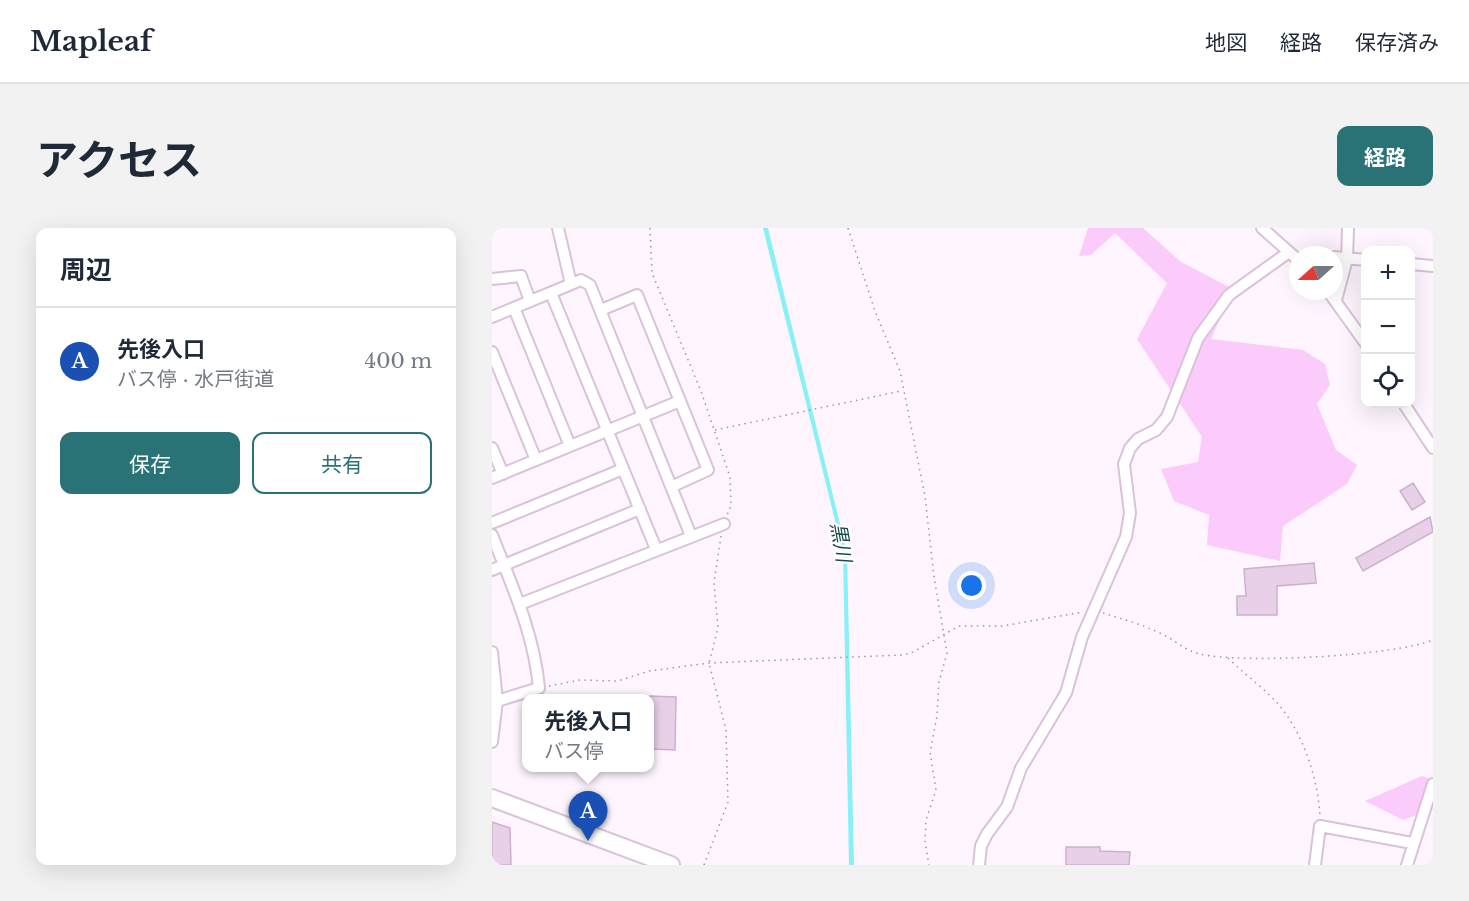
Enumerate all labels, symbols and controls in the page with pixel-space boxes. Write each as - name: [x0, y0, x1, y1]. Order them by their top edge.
- text: Mapleaf: [30, 24, 152, 59]
- text: 地図: [1205, 30, 1247, 56]
- text: 経路: [1280, 30, 1322, 56]
- text: 保存済み: [1355, 30, 1439, 56]
- button: 経路: [1337, 126, 1433, 186]
- text: アクセス: [36, 134, 202, 186]
- north arrow: [1289, 246, 1343, 300]
- map controls: [1361, 246, 1415, 408]
- button: +: [1361, 246, 1415, 300]
- text: 周辺: [60, 254, 112, 286]
- button: −: [1361, 300, 1415, 354]
- text: 先後入口: [117, 336, 205, 363]
- text: A: [71, 349, 88, 373]
- text: 400 m: [365, 349, 432, 373]
- button: locate: [1361, 354, 1415, 408]
- text: バス停 · 水戸街道: [117, 367, 274, 391]
- button: 保存: [60, 432, 240, 494]
- button: 共有: [252, 432, 432, 494]
- water label: 黒川: [826, 520, 857, 566]
- your location: [957, 571, 986, 600]
- popup: [522, 694, 654, 772]
- text: 先後入口: [544, 708, 632, 735]
- text: バス停: [544, 739, 604, 763]
- pin: A: [568, 792, 608, 841]

